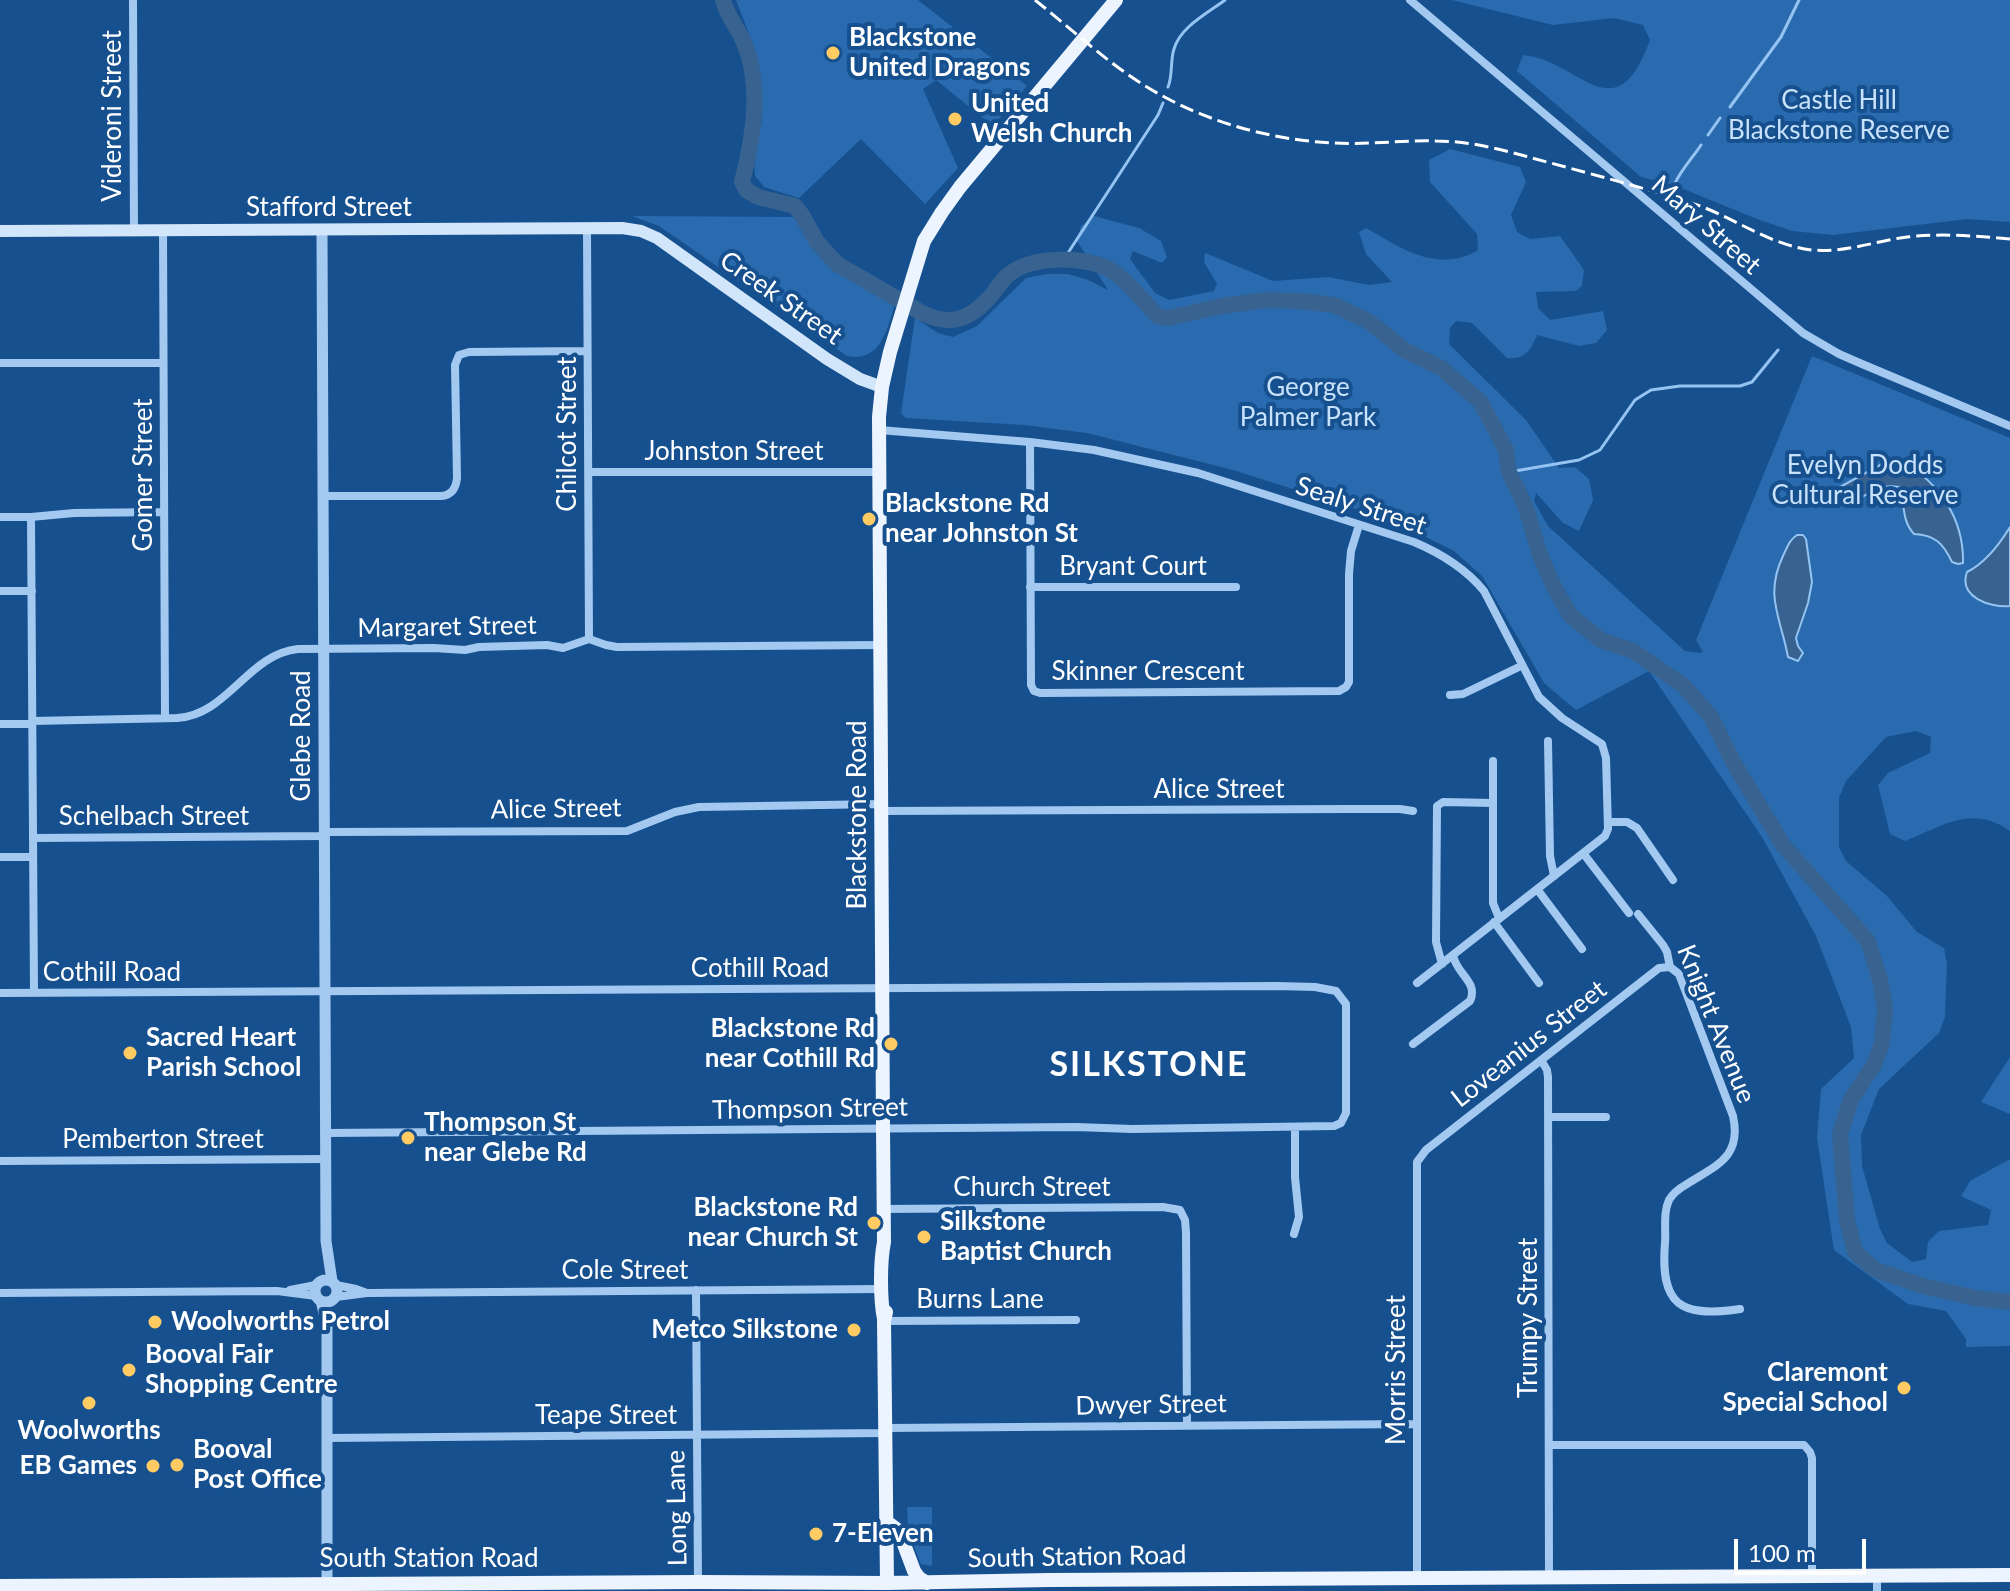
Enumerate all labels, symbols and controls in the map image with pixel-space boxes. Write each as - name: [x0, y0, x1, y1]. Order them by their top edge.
- place label: Blackstone United Dragons: [849, 22, 1030, 84]
- street label: Videroni Street: [97, 30, 129, 202]
- marker: Blackstone United Dragons: [824, 44, 842, 62]
- park label: Castle Hill Blackstone Reserve: [1728, 85, 1950, 146]
- place label: United Welsh Church: [971, 88, 1133, 150]
- marker: United Welsh Church: [946, 110, 964, 128]
- street label: Mary Street: [1645, 169, 1767, 281]
- street label: Stafford Street: [246, 192, 412, 224]
- street label: Creek Street: [714, 244, 848, 352]
- street label: Chilcot Street: [552, 356, 584, 512]
- park label: George Palmer Park: [1240, 372, 1376, 434]
- street label: Gomer Street: [128, 398, 160, 552]
- street label: Johnston Street: [644, 436, 824, 468]
- park label: Evelyn Dodds Cultural Reserve: [1772, 450, 1958, 512]
- street label: Sealy Street: [1292, 470, 1430, 542]
- place label: Blackstone Rd near Johnston St: [885, 488, 1078, 550]
- marker: Blackstone Rd near Johnston St: [860, 510, 878, 528]
- street label: Bryant Court: [1059, 551, 1207, 583]
- street label: Margaret Street: [357, 610, 537, 644]
- street label: Skinner Crescent: [1052, 656, 1244, 688]
- street label: Glebe Road: [286, 670, 318, 802]
- street label: Blackstone Road: [842, 720, 874, 910]
- street label: Alice Street: [1154, 774, 1284, 806]
- street label: Alice Street: [490, 792, 622, 826]
- street label: Schelbach Street: [59, 801, 249, 833]
- street label: Knight Avenue: [1670, 940, 1762, 1108]
- street label: Cothill Road: [691, 953, 829, 985]
- street label: Cothill Road: [43, 957, 181, 989]
- street label: Loveanius Street: [1445, 974, 1613, 1114]
- place label: Blackstone Rd near Cothill Rd: [705, 1013, 875, 1074]
- place label: Sacred Heart Parish School: [146, 1022, 301, 1084]
- marker: Blackstone Rd near Cothill Rd: [882, 1035, 900, 1053]
- marker: Sacred Heart Parish School: [121, 1044, 139, 1062]
- district label: SILKSTONE: [1049, 1045, 1249, 1085]
- street label: Thompson Street: [712, 1092, 908, 1126]
- place label: Thompson St near Glebe Rd: [424, 1107, 587, 1168]
- street label: Pemberton Street: [62, 1124, 264, 1156]
- marker: Thompson St near Glebe Rd: [399, 1129, 417, 1147]
- street label: Church Street: [953, 1172, 1111, 1204]
- place label: Blackstone Rd near Church St: [688, 1192, 858, 1254]
- place label: Silkstone Baptist Church: [940, 1206, 1112, 1268]
- marker: Blackstone Rd near Church St: [865, 1214, 883, 1232]
- marker: Silkstone Baptist Church: [915, 1228, 933, 1246]
- street label: Trumpy Street: [1513, 1238, 1545, 1398]
- street label: Cole Street: [562, 1255, 688, 1287]
- street label: Burns Lane: [916, 1284, 1044, 1316]
- street label: Morris Street: [1381, 1295, 1413, 1445]
- place label: Woolworths Petrol: [171, 1306, 390, 1338]
- marker: Woolworths Petrol: [146, 1313, 164, 1331]
- place label: Metco Silkstone: [651, 1314, 838, 1346]
- marker: Metco Silkstone: [845, 1321, 863, 1339]
- place label: Booval Fair Shopping Centre: [145, 1339, 338, 1400]
- place label: Claremont Special School: [1722, 1357, 1888, 1418]
- marker: Booval Fair Shopping Centre: [120, 1361, 138, 1379]
- marker: Claremont Special School: [1895, 1379, 1913, 1397]
- street label: Dwyer Street: [1075, 1388, 1227, 1422]
- marker: Woolworths: [80, 1394, 98, 1412]
- street label: Teape Street: [535, 1400, 677, 1432]
- place label: Woolworths: [17, 1415, 161, 1447]
- place label: Booval Post Office: [193, 1434, 322, 1496]
- place label: EB Games: [19, 1450, 137, 1482]
- street label: Long Lane: [660, 1450, 694, 1566]
- marker: Booval Post Office: [168, 1456, 186, 1474]
- marker: EB Games: [144, 1457, 162, 1475]
- place label: 7-Eleven: [832, 1518, 934, 1550]
- scale bar: [1738, 1523, 1870, 1573]
- marker: 7-Eleven: [807, 1525, 825, 1543]
- text: 100 m: [1748, 1538, 1816, 1567]
- street label: South Station Road: [967, 1539, 1187, 1575]
- street label: South Station Road: [320, 1543, 538, 1575]

